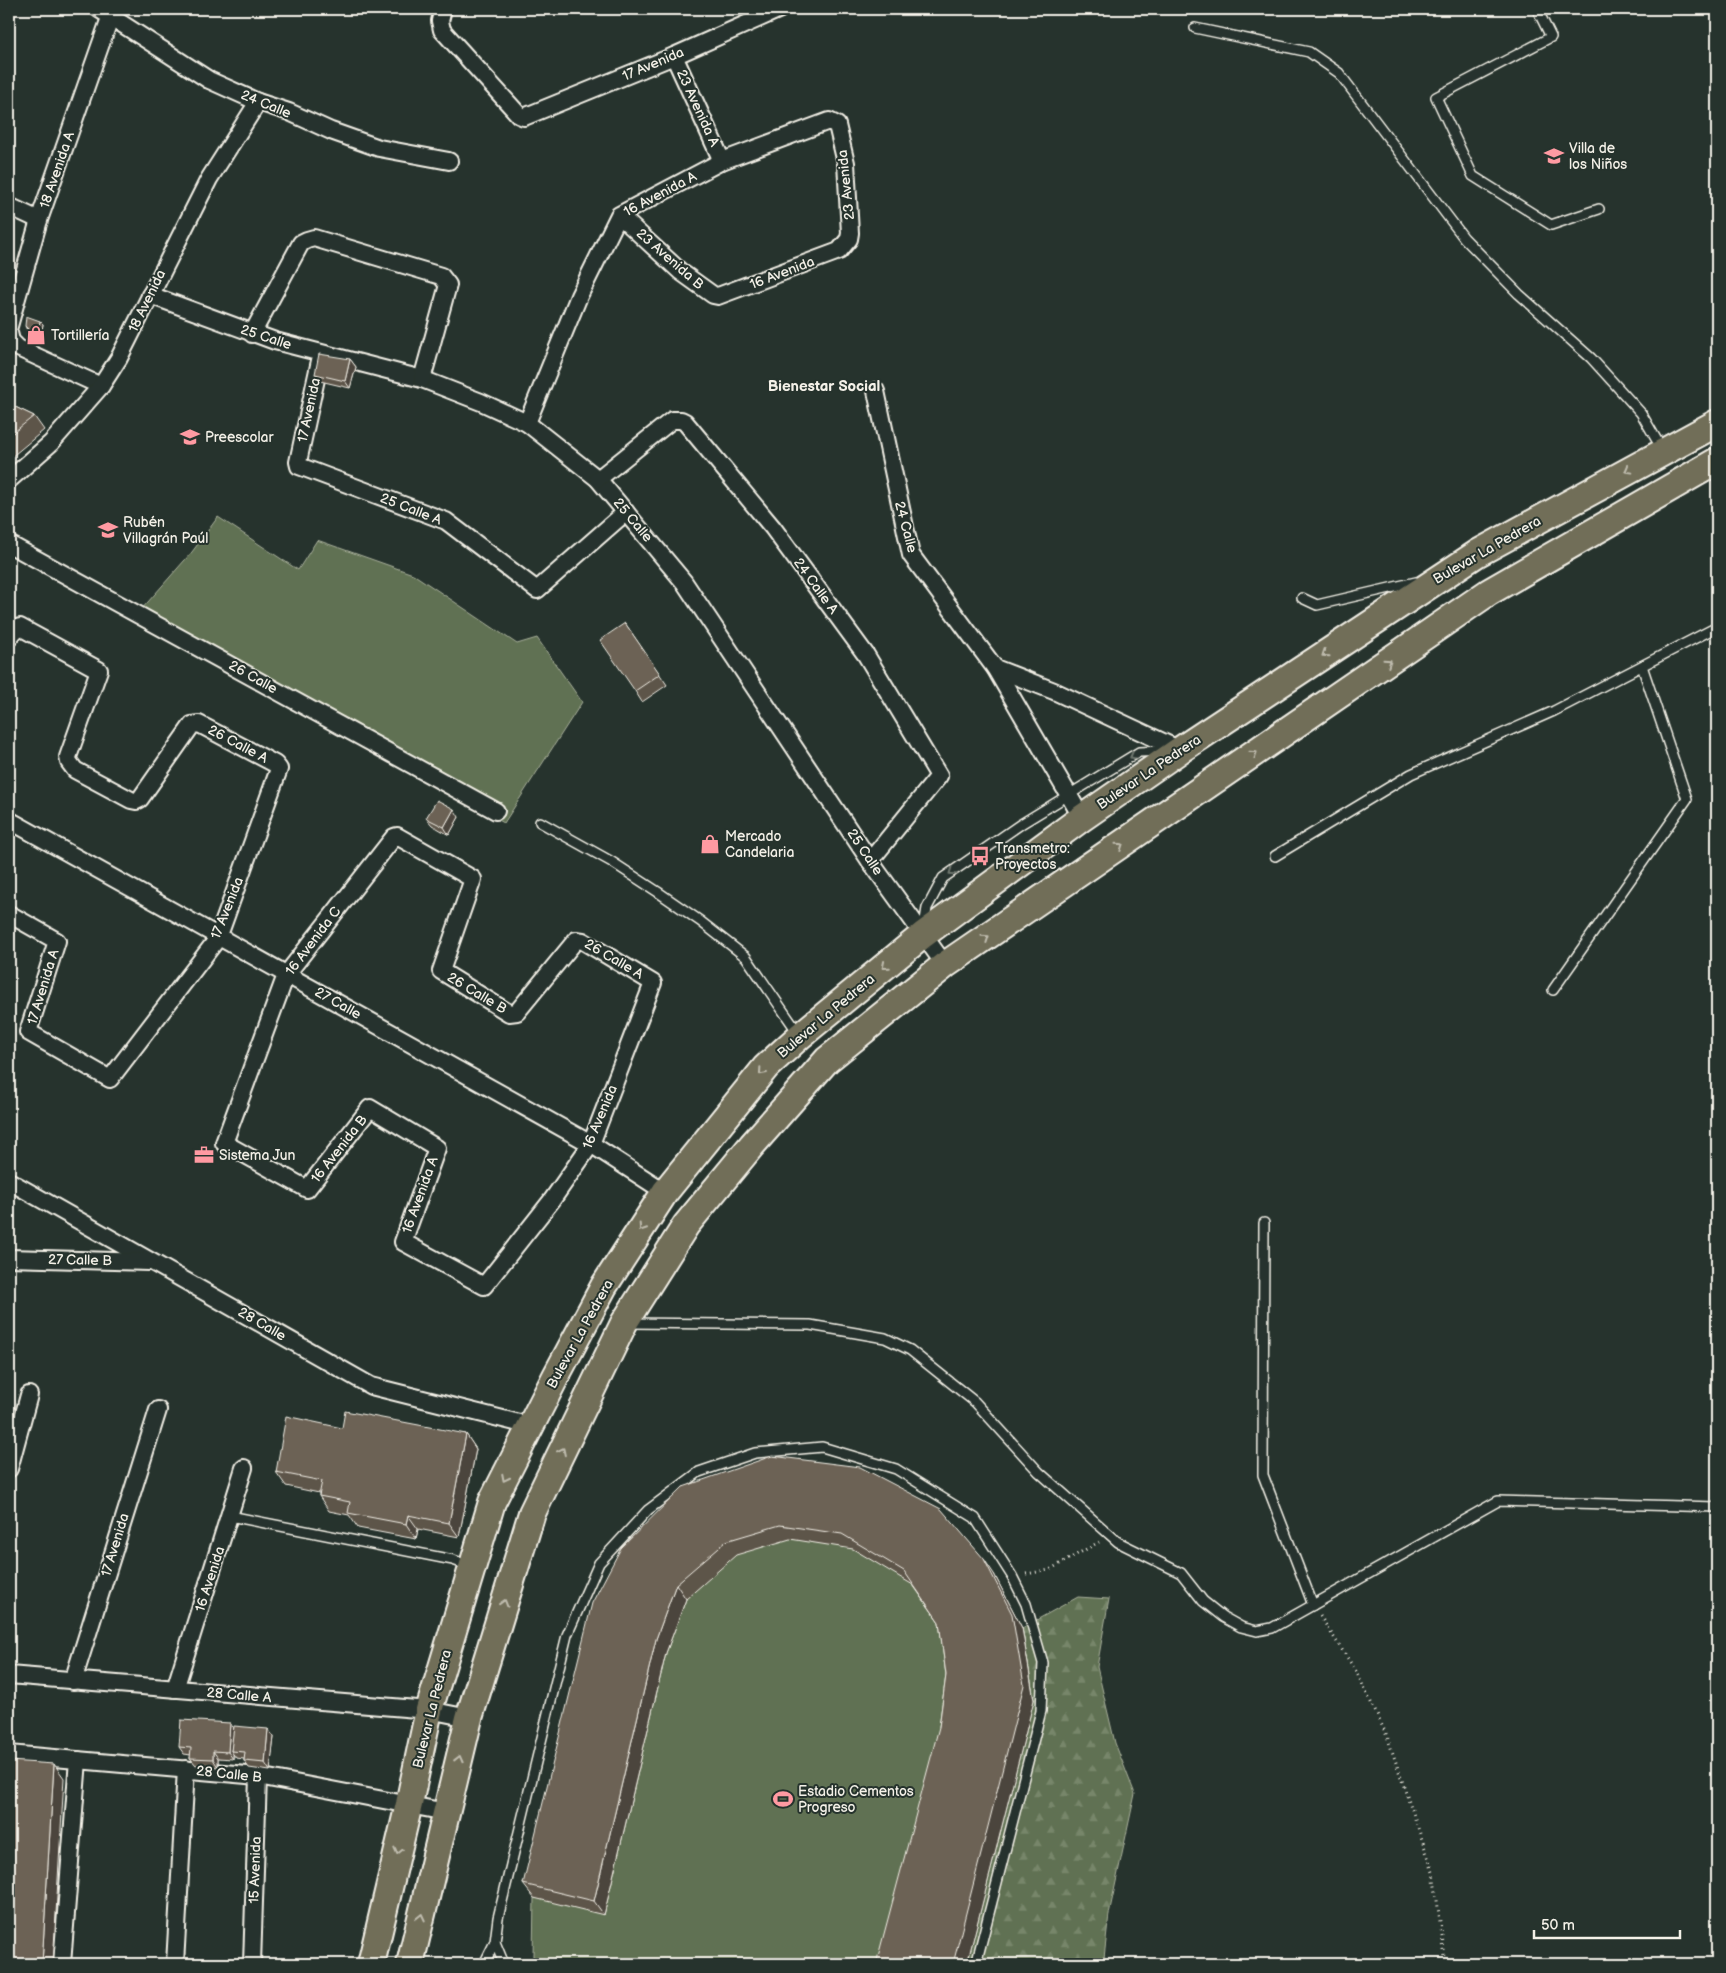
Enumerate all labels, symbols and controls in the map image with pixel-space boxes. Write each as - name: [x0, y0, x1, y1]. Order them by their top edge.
- street label: 17 Avenida: [620, 43, 686, 85]
- street label: 23 Avenida A: [673, 67, 723, 150]
- street label: 24 Calle: [238, 86, 294, 122]
- street label: 18 Avenida A: [36, 129, 78, 211]
- place label: Villa de los Niños: [1569, 140, 1627, 173]
- school or university icon: Villa de los Niños: [1543, 145, 1565, 167]
- street label: 23 Avenida: [834, 149, 858, 221]
- street label: 16 Avenida A: [621, 167, 700, 220]
- street label: 23 Avenida B: [633, 225, 708, 293]
- street label: 16 Avenida: [747, 253, 817, 293]
- street label: 18 Avenida: [125, 267, 169, 335]
- street label: 25 Calle: [238, 321, 294, 353]
- shop icon: Tortillería: [25, 324, 47, 346]
- place label: Tortillería: [51, 327, 109, 344]
- street label: 17 Avenida: [294, 376, 324, 444]
- district label: Bienestar Social: [768, 377, 880, 396]
- school or university icon: Preescolar: [179, 426, 201, 448]
- place label: Preescolar: [205, 429, 274, 446]
- one-way arrow: [1624, 464, 1633, 474]
- street label: 25 Calle A: [378, 489, 445, 529]
- street label: 25 Calle: [610, 494, 656, 546]
- street label: 24 Calle: [891, 499, 921, 555]
- street label: Bulevar La Pedrera: [1430, 512, 1544, 588]
- place label: Rubén Villagrán Paúl: [123, 514, 208, 547]
- school or university icon: Rubén Villagrán Paúl: [97, 519, 119, 541]
- street label: 24 Calle A: [790, 555, 842, 618]
- one-way arrow: [1321, 648, 1330, 657]
- street label: 26 Calle: [226, 657, 280, 697]
- one-way arrow: [1382, 659, 1391, 668]
- street label: 26 Calle A: [205, 721, 271, 767]
- street label: Bulevar La Pedrera: [1094, 731, 1204, 813]
- one-way arrow: [1129, 750, 1138, 760]
- one-way arrow: [1248, 751, 1257, 760]
- street label: 25 Calle: [843, 826, 887, 878]
- place label: Mercado Candelaria: [725, 828, 794, 861]
- shop icon: Mercado Candelaria: [699, 833, 721, 855]
- place label: Transmetro: Proyectos: [995, 840, 1070, 873]
- one-way arrow: [1114, 842, 1123, 852]
- bus stop icon: Transmetro: Proyectos: [969, 845, 991, 867]
- one-way arrow: [948, 866, 958, 875]
- street label: 17 Avenida: [207, 874, 247, 942]
- street label: 16 Avenida C: [282, 903, 344, 979]
- one-way arrow: [980, 934, 989, 944]
- street label: 26 Calle A: [581, 935, 647, 983]
- street label: 17 Avenida A: [24, 947, 63, 1027]
- one-way arrow: [882, 960, 891, 969]
- street label: 26 Calle B: [444, 969, 510, 1018]
- street label: Bulevar La Pedrera: [774, 970, 878, 1062]
- street label: 27 Calle: [312, 983, 364, 1023]
- one-way arrow: [760, 1066, 768, 1075]
- street label: 16 Avenida: [579, 1082, 621, 1152]
- street label: 16 Avenida B: [307, 1111, 371, 1186]
- office icon: Sistema Jun: [193, 1144, 215, 1166]
- place label: Sistema Jun: [219, 1147, 295, 1164]
- street label: 16 Avenida A: [398, 1154, 442, 1236]
- one-way arrow: [638, 1223, 648, 1232]
- street label: 27 Calle B: [48, 1251, 112, 1269]
- street label: Bulevar La Pedrera: [543, 1277, 617, 1391]
- street label: 28 Calle: [235, 1304, 289, 1344]
- one-way arrow: [556, 1447, 566, 1456]
- one-way arrow: [501, 1472, 511, 1481]
- street label: 17 Avenida: [97, 1511, 133, 1579]
- street label: 16 Avenida: [191, 1544, 229, 1614]
- one-way arrow: [499, 1599, 509, 1607]
- street label: Bulevar La Pedrera: [409, 1648, 455, 1770]
- street label: 28 Calle A: [206, 1684, 272, 1706]
- one-way arrow: [453, 1754, 464, 1763]
- street label: 28 Calle B: [195, 1762, 263, 1786]
- place label: Estadio Cementos Progreso: [798, 1783, 914, 1816]
- sports icon: Estadio Cementos Progreso: [772, 1788, 794, 1810]
- street label: 15 Avenida: [245, 1836, 265, 1904]
- one-way arrow: [393, 1847, 404, 1856]
- scale bar: [1534, 1908, 1680, 1940]
- one-way arrow: [415, 1912, 426, 1921]
- text: 50 m: [1541, 1916, 1575, 1935]

